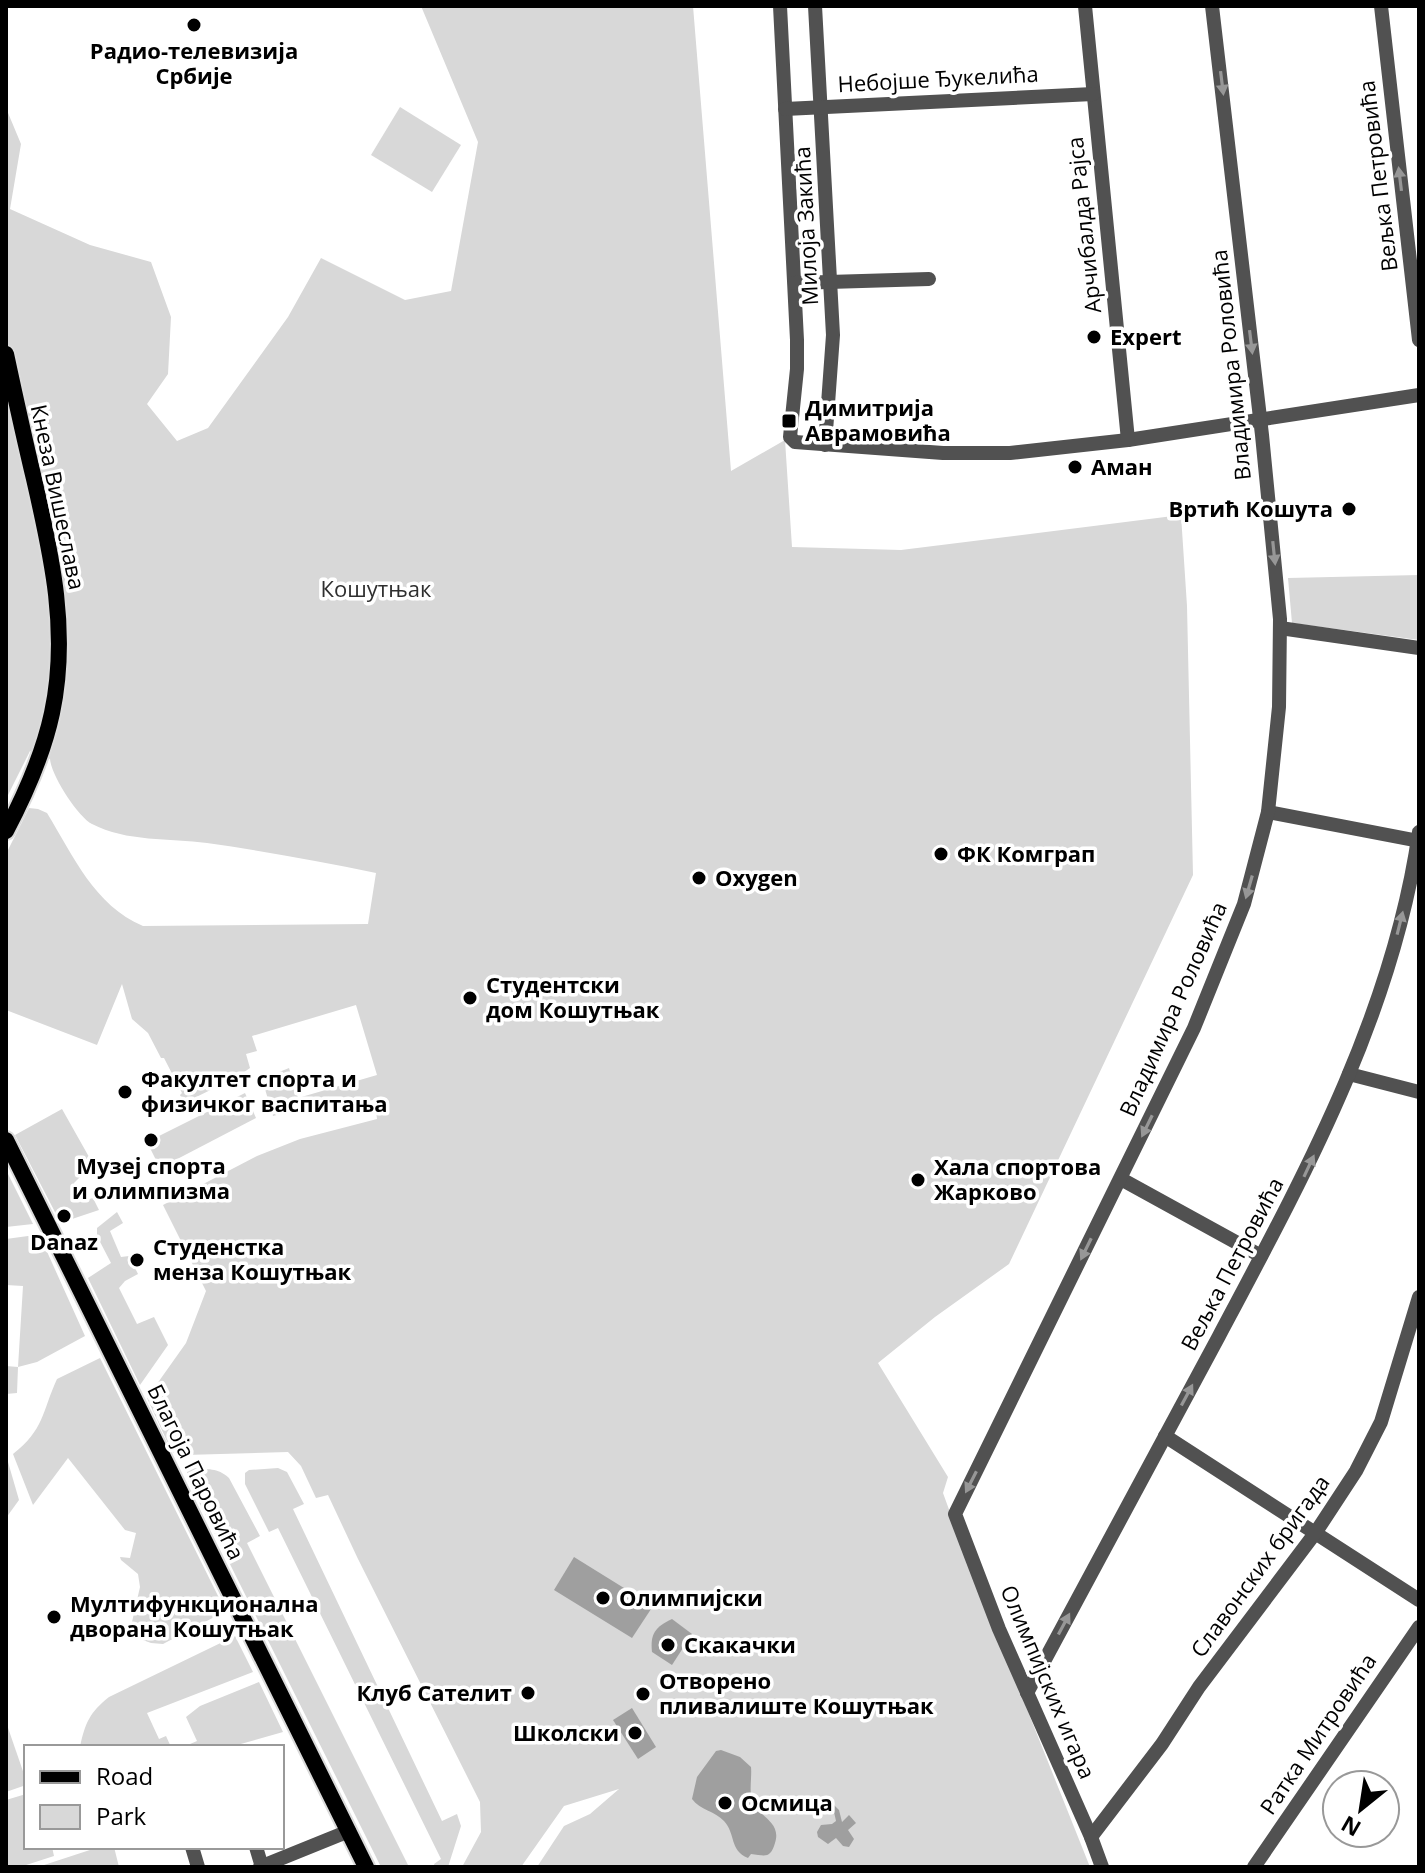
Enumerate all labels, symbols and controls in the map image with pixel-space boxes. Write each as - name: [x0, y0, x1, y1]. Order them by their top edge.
- marker: Радио-телевизија Србије: [185, 16, 203, 34]
- place label: Радио-телевизија Србије: [90, 35, 298, 90]
- street label: Небојше Ђукелића: [837, 58, 1039, 98]
- one-way arrow: [1216, 71, 1229, 96]
- street label: Вељка Петровића: [1350, 79, 1404, 273]
- street label: Арчибалда Рајса: [1059, 136, 1107, 315]
- street label: Милоја Закића: [786, 146, 824, 306]
- one-way arrow: [1394, 166, 1407, 191]
- street label: Владимира Роловића: [1203, 248, 1257, 482]
- place label: Expert: [1110, 321, 1182, 351]
- marker: Expert: [1085, 328, 1103, 346]
- one-way arrow: [1244, 330, 1257, 355]
- place label: Димитрија Аврамовића: [805, 392, 951, 447]
- street label: Кнеза Вишеслава: [25, 401, 93, 592]
- marker: Димитрија Аврамовића: [780, 412, 798, 430]
- place label: Аман: [1091, 451, 1153, 481]
- marker: Аман: [1066, 458, 1084, 476]
- place label: Вртић Кошута: [1168, 493, 1333, 523]
- marker: Вртић Кошута: [1340, 500, 1358, 518]
- one-way arrow: [1267, 541, 1280, 566]
- park label: Кошутњак: [321, 573, 432, 603]
- place label: ФК Комграп: [957, 838, 1095, 868]
- marker: ФК Комграп: [932, 845, 950, 863]
- place label: Oxygen: [715, 862, 798, 892]
- marker: Oxygen: [690, 869, 708, 887]
- one-way arrow: [1242, 876, 1255, 900]
- street label: Владимира Роловића: [1111, 897, 1233, 1121]
- one-way arrow: [1395, 910, 1407, 935]
- place label: Студентски дом Кошутњак: [486, 969, 660, 1024]
- marker: Студентски дом Кошутњак: [461, 989, 479, 1007]
- place label: Факултет спорта и физичког васпитања: [141, 1063, 388, 1118]
- marker: Факултет спорта и физичког васпитања: [116, 1083, 134, 1101]
- one-way arrow: [1140, 1114, 1153, 1137]
- marker: Музеј спорта и олимпизма: [142, 1131, 160, 1149]
- place label: Музеј спорта и олимпизма: [72, 1150, 230, 1205]
- place label: Хала спортова Жарково: [934, 1151, 1101, 1206]
- one-way arrow: [1302, 1154, 1316, 1177]
- marker: Хала спортова Жарково: [909, 1171, 927, 1189]
- street label: Вељка Петровића: [1173, 1172, 1289, 1355]
- marker: Danaz: [55, 1207, 73, 1225]
- place label: Danaz: [30, 1226, 98, 1256]
- place label: Студенстка менза Кошутњак: [153, 1231, 352, 1286]
- one-way arrow: [1079, 1237, 1093, 1261]
- marker: Студенстка менза Кошутњак: [128, 1251, 146, 1269]
- street label: Благоја Паровића: [141, 1379, 252, 1564]
- one-way arrow: [1180, 1384, 1193, 1407]
- street label: Славонских бригада: [1183, 1468, 1336, 1663]
- one-way arrow: [965, 1471, 978, 1494]
- street label: Олимпијских игара: [995, 1580, 1103, 1783]
- place label: Олимпијски: [619, 1582, 763, 1612]
- place label: Мултифункционална дворана Кошутњак: [70, 1588, 319, 1643]
- marker: Олимпијски: [594, 1589, 612, 1607]
- marker: Мултифункционална дворана Кошутњак: [45, 1608, 63, 1626]
- one-way arrow: [1057, 1613, 1070, 1636]
- place label: Скакачки: [684, 1629, 796, 1659]
- marker: Скакачки: [659, 1636, 677, 1654]
- street label: Ратка Митровића: [1252, 1647, 1382, 1820]
- place label: Отворено пливалиште Кошутњак: [659, 1665, 934, 1720]
- place label: Клуб Сателит: [356, 1677, 512, 1707]
- marker: Клуб Сателит: [519, 1684, 537, 1702]
- marker: Отворено пливалиште Кошутњак: [634, 1685, 652, 1703]
- place label: Школски: [513, 1717, 619, 1747]
- marker: Школски: [626, 1724, 644, 1742]
- legend: [24, 1745, 284, 1849]
- text: Road: [96, 1759, 153, 1792]
- north arrow: [1321, 1769, 1401, 1849]
- place label: Осмица: [741, 1787, 833, 1817]
- marker: Осмица: [716, 1794, 734, 1812]
- text: Park: [96, 1799, 147, 1832]
- text: N: [1335, 1810, 1366, 1845]

